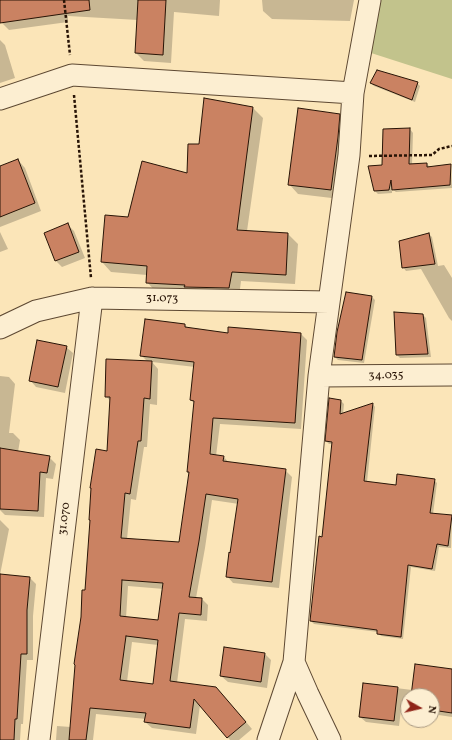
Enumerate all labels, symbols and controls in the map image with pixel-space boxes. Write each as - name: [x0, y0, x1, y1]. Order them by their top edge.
- street label: 31.073: [146, 292, 178, 306]
- street label: 34.035: [368, 368, 404, 384]
- street label: 31.070: [56, 502, 74, 536]
- north arrow: [400, 688, 440, 728]
- text: N: [423, 705, 439, 715]

